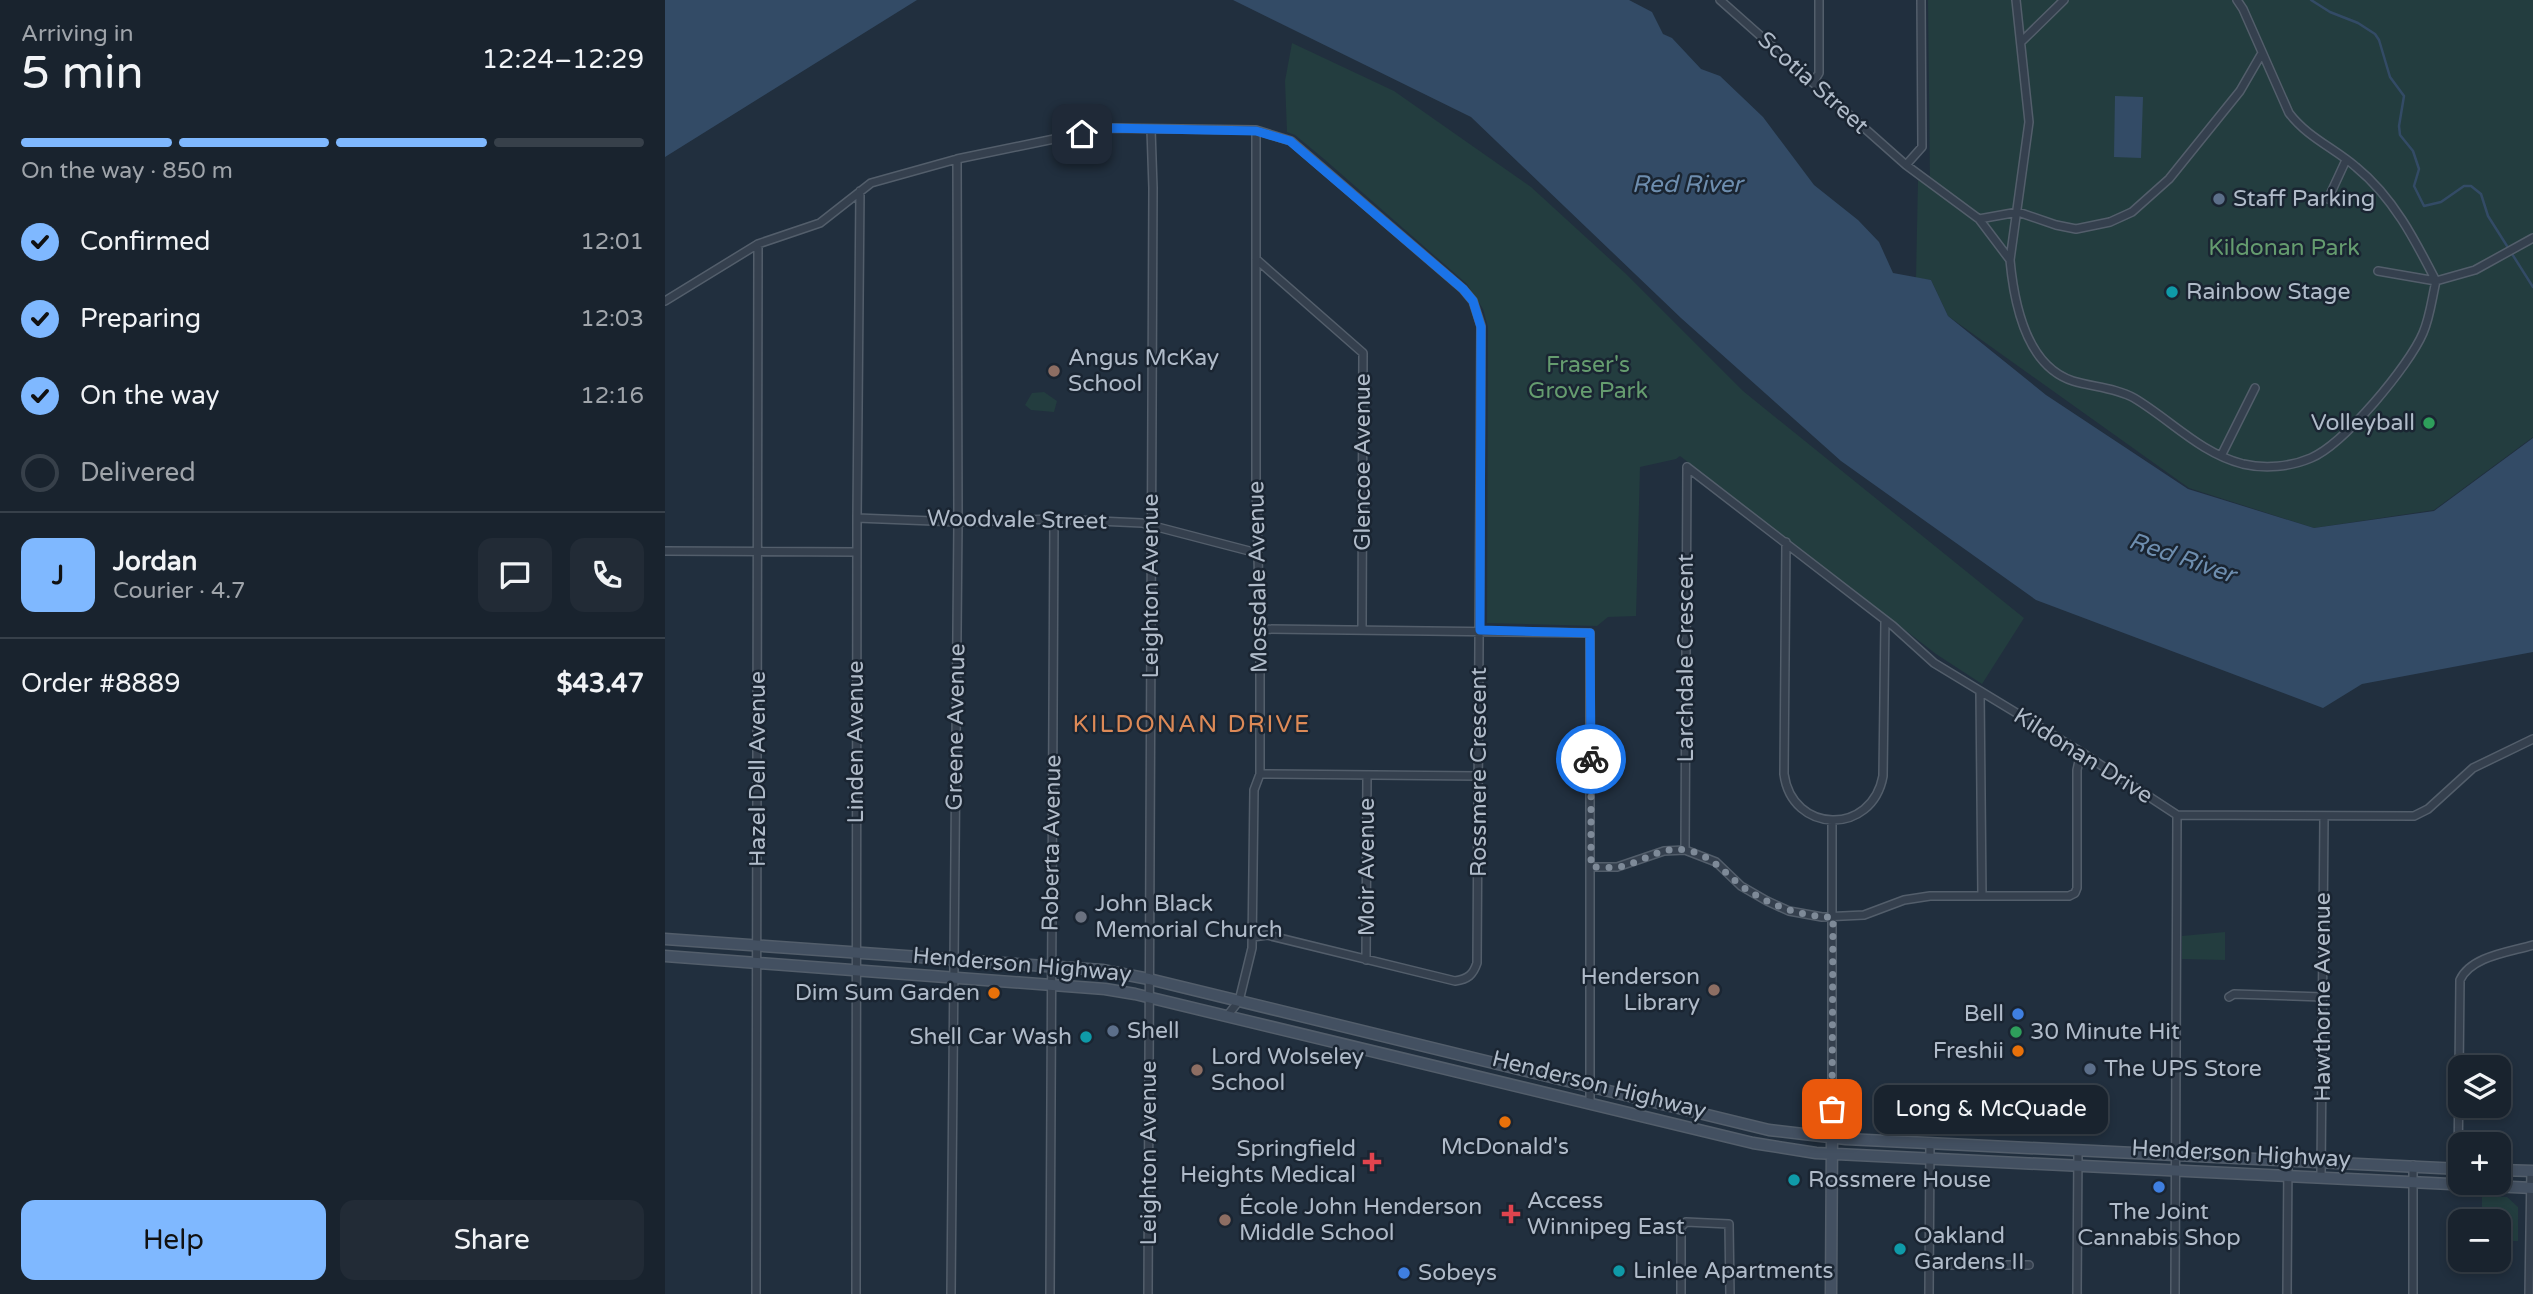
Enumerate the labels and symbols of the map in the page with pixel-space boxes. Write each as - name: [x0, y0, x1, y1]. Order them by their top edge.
- street label: Scotia Street: [1752, 26, 1874, 140]
- pin: [1052, 104, 1112, 164]
- water label: Red River: [1632, 170, 1745, 199]
- place label: Staff Parking: [2233, 185, 2375, 213]
- marker: Staff Parking: [2211, 191, 2227, 207]
- park label: Kildonan Park: [2208, 234, 2360, 262]
- place label: Rainbow Stage: [2186, 278, 2350, 306]
- marker: Rainbow Stage: [2164, 284, 2180, 300]
- place label: Angus McKay School: [1068, 344, 1219, 398]
- park label: Fraser's Grove Park: [1528, 351, 1648, 405]
- marker: Angus McKay School: [1046, 363, 1062, 379]
- street label: Glencoe Avenue: [1349, 373, 1377, 551]
- place label: Volleyball: [2311, 409, 2415, 437]
- marker: Volleyball: [2421, 415, 2437, 431]
- street label: Mossdale Avenue: [1242, 481, 1274, 673]
- street label: Leighton Avenue: [1137, 493, 1165, 679]
- street label: Woodvale Street: [927, 504, 1108, 536]
- water label: Red River: [2125, 526, 2242, 591]
- street label: Larchdale Crescent: [1672, 553, 1700, 763]
- street label: Greene Avenue: [941, 643, 971, 811]
- street label: Linden Avenue: [842, 661, 870, 823]
- street label: Rossmere Crescent: [1465, 667, 1493, 877]
- street label: Hazel Dell Avenue: [744, 671, 772, 867]
- street label: Kildonan Drive: [2008, 702, 2158, 810]
- district label: KILDONAN DRIVE: [1073, 710, 1311, 739]
- courier: [1556, 724, 1626, 794]
- street label: Roberta Avenue: [1036, 754, 1068, 932]
- street label: Moir Avenue: [1353, 798, 1381, 936]
- place label: John Black Memorial Church: [1095, 890, 1283, 944]
- street label: Hawthorne Avenue: [2309, 892, 2337, 1102]
- marker: John Black Memorial Church: [1073, 909, 1089, 925]
- street label: Henderson Highway: [911, 941, 1133, 989]
- place label: Henderson Library: [1581, 963, 1700, 1017]
- place label: Dim Sum Garden: [795, 979, 980, 1007]
- marker: Henderson Library: [1706, 982, 1722, 998]
- marker: Dim Sum Garden: [986, 985, 1002, 1001]
- place label: Bell: [1964, 1000, 2004, 1028]
- marker: Bell: [2010, 1006, 2026, 1022]
- place label: Shell: [1127, 1017, 1179, 1045]
- place label: 30 Minute Hit: [2030, 1018, 2180, 1046]
- place label: Shell Car Wash: [910, 1023, 1072, 1051]
- marker: Shell: [1105, 1023, 1121, 1039]
- marker: 30 Minute Hit: [2008, 1024, 2024, 1040]
- marker: Shell Car Wash: [1078, 1029, 1094, 1045]
- place label: Freshii: [1933, 1037, 2004, 1065]
- place label: Lord Wolseley School: [1211, 1043, 1364, 1097]
- marker: Freshii: [2010, 1043, 2026, 1059]
- street label: Henderson Highway: [1489, 1045, 1709, 1125]
- place label: The UPS Store: [2104, 1055, 2262, 1083]
- street label: Leighton Avenue: [1135, 1060, 1163, 1246]
- marker: The UPS Store: [2082, 1061, 2098, 1077]
- marker: Lord Wolseley School: [1189, 1062, 1205, 1078]
- pin: [1802, 1079, 1862, 1139]
- callout: Long & McQuade: [1874, 1084, 2109, 1134]
- marker: McDonald's: [1497, 1114, 1513, 1130]
- place label: McDonald's: [1441, 1133, 1569, 1161]
- street label: Henderson Highway: [2131, 1134, 2351, 1174]
- place label: Springfield Heights Medical: [1180, 1135, 1356, 1189]
- marker: Springfield Heights Medical: [1362, 1152, 1382, 1172]
- place label: Rossmere House: [1808, 1166, 1991, 1194]
- marker: Rossmere House: [1786, 1172, 1802, 1188]
- marker: The Joint Cannabis Shop: [2151, 1179, 2167, 1195]
- place label: Access Winnipeg East: [1527, 1187, 1685, 1241]
- place label: École John Henderson Middle School: [1239, 1193, 1482, 1247]
- place label: The Joint Cannabis Shop: [2077, 1198, 2241, 1252]
- marker: Access Winnipeg East: [1501, 1204, 1521, 1224]
- marker: École John Henderson Middle School: [1217, 1212, 1233, 1228]
- place label: Oakland Gardens II: [1914, 1222, 2024, 1276]
- marker: Oakland Gardens II: [1892, 1241, 1908, 1257]
- place label: Linlee Apartments: [1633, 1257, 1833, 1285]
- place label: Sobeys: [1418, 1259, 1497, 1287]
- marker: Linlee Apartments: [1611, 1263, 1627, 1279]
- marker: Sobeys: [1396, 1265, 1412, 1281]

